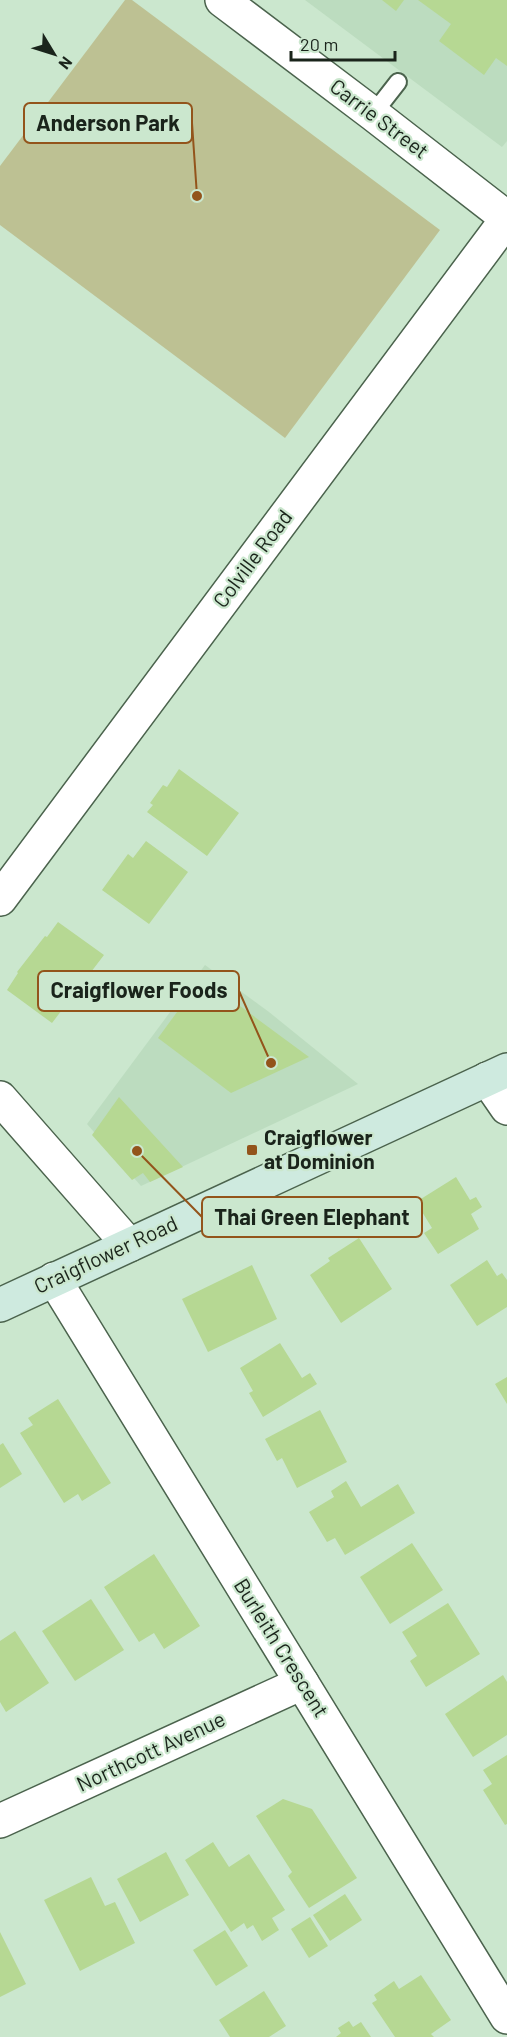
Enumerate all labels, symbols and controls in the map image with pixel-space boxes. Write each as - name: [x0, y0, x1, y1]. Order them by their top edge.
- north arrow: [24, 24, 84, 84]
- scale bar: [291, 24, 394, 62]
- text: 20 m: [300, 33, 338, 55]
- text: N: [55, 54, 77, 74]
- street label: Carrie Street: [326, 73, 434, 163]
- callout: Anderson Park: [24, 103, 192, 143]
- text: Anderson Park: [36, 109, 180, 135]
- street label: Colville Road: [207, 504, 297, 612]
- callout: Craigflower Foods: [38, 971, 239, 1011]
- text: Craigflower Foods: [50, 976, 228, 1002]
- place label: Craigflower at Dominion: [264, 1124, 375, 1173]
- marker: Craigflower at Dominion: [245, 1143, 259, 1157]
- callout: Thai Green Elephant: [202, 1197, 422, 1237]
- text: Thai Green Elephant: [214, 1203, 410, 1229]
- street label: Craigflower Road: [30, 1210, 181, 1298]
- street label: Burleith Crescent: [230, 1573, 335, 1721]
- street label: Northcott Avenue: [72, 1705, 229, 1796]

